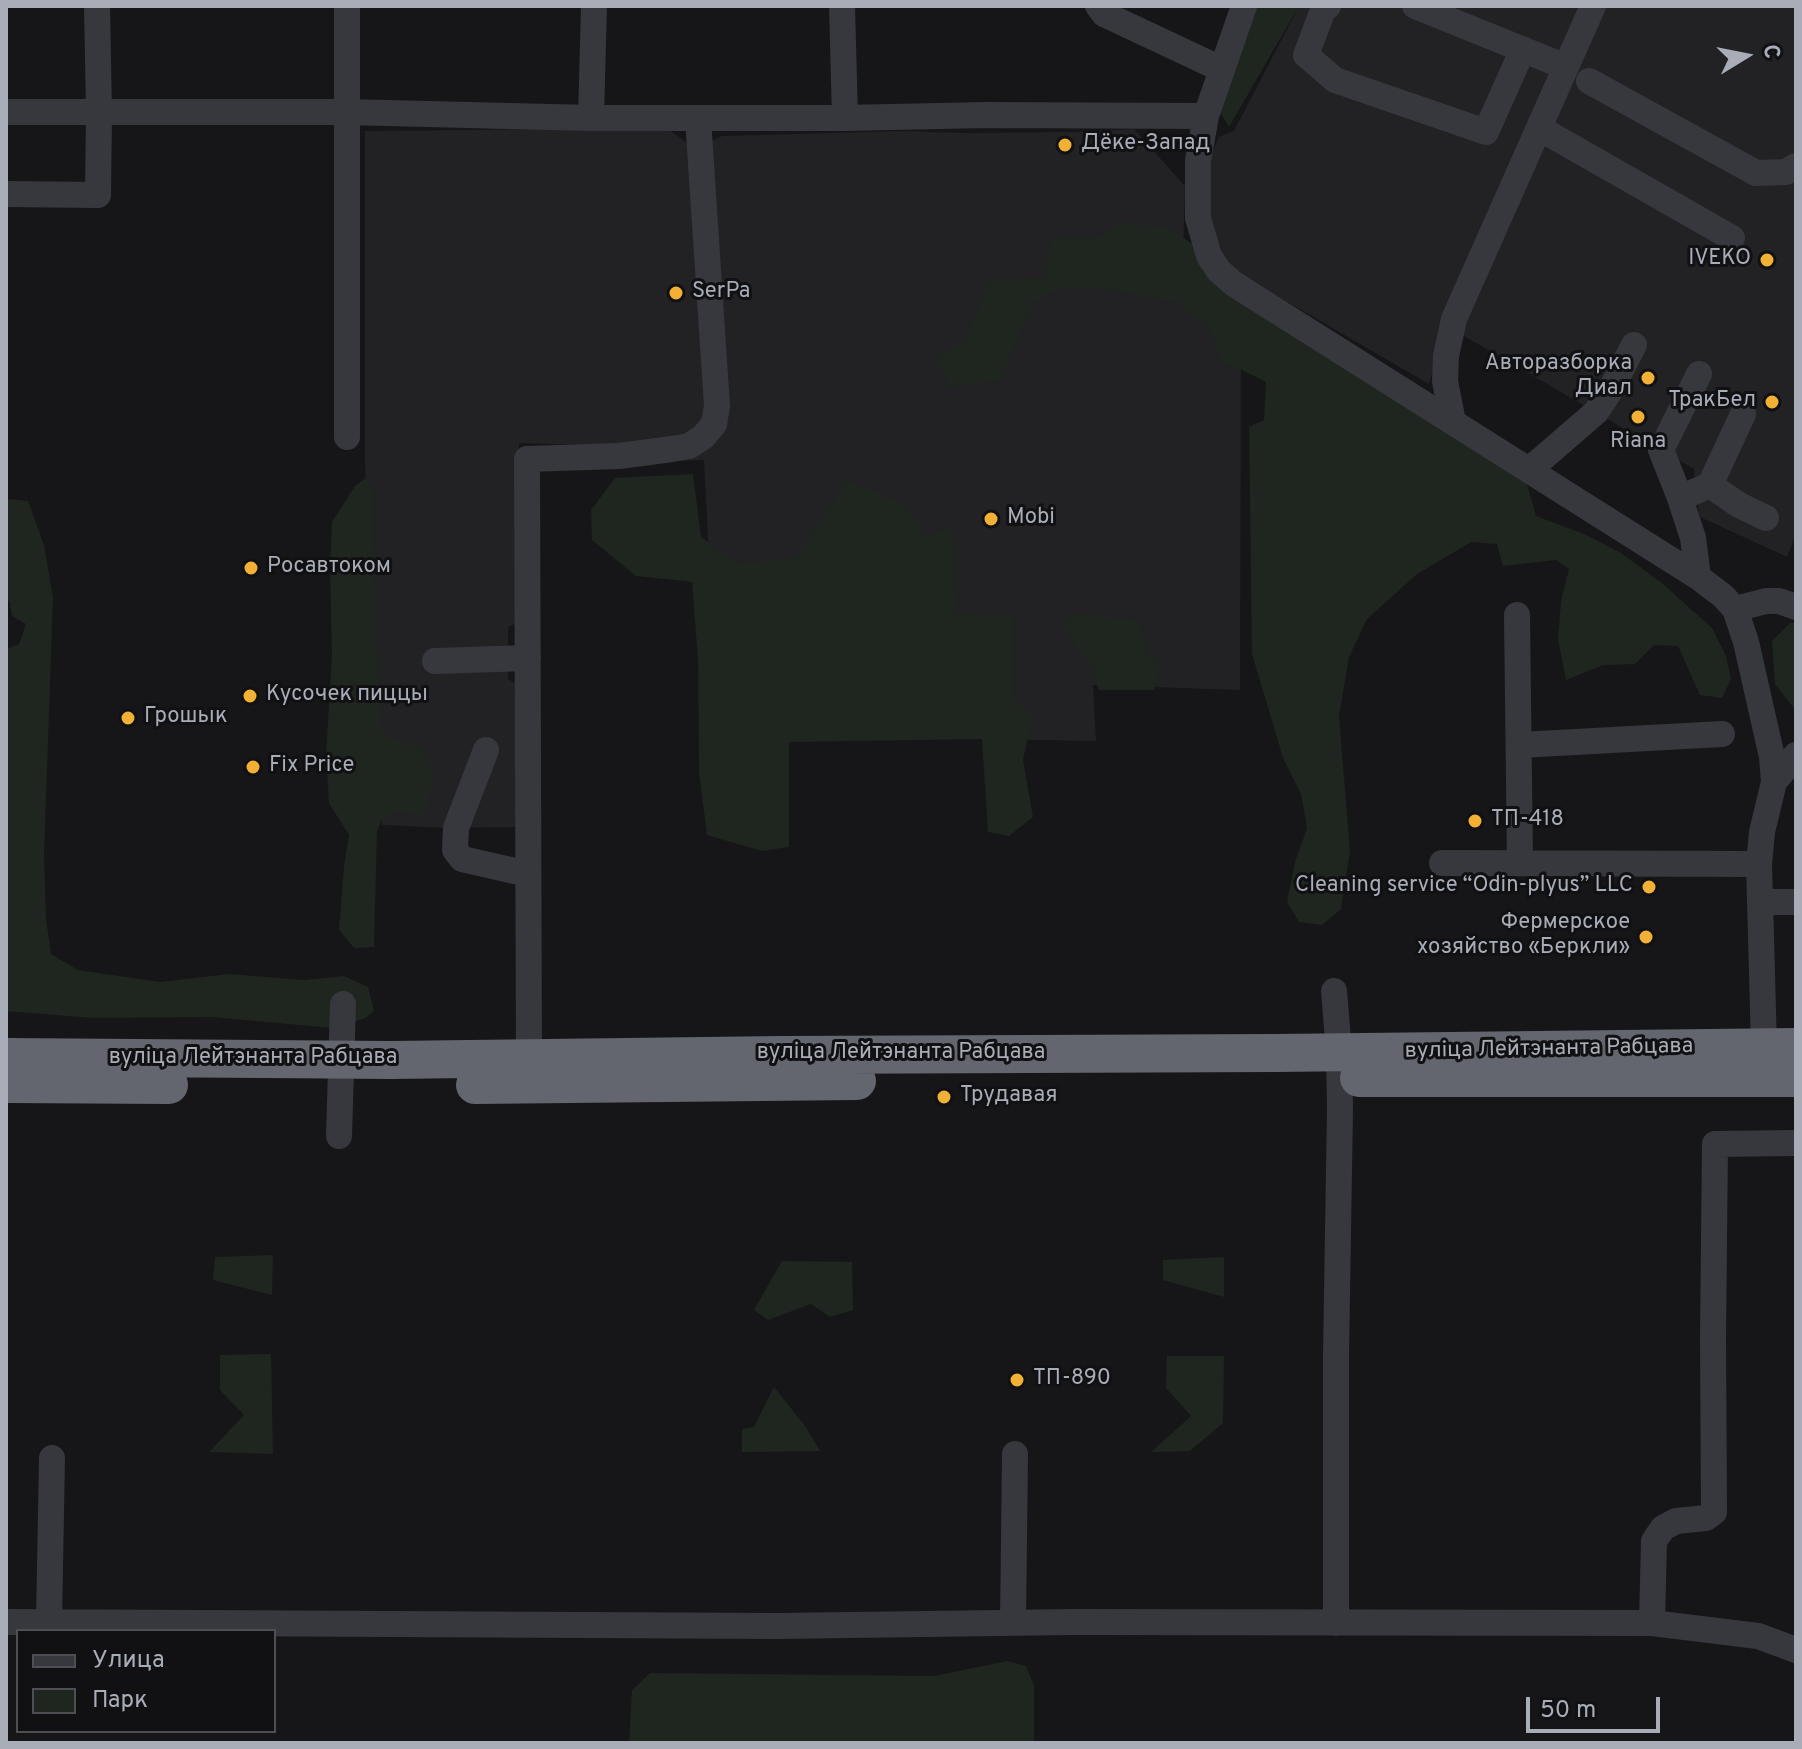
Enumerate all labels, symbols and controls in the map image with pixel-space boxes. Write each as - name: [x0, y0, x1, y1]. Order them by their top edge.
- north arrow: [1706, 16, 1786, 96]
- text: С: [1756, 42, 1785, 61]
- place label: Дёке-Запад: [1081, 132, 1210, 158]
- marker: Дёке-Запад: [1056, 136, 1074, 154]
- place label: IVEKO: [1688, 247, 1751, 273]
- marker: IVEKO: [1758, 251, 1776, 269]
- place label: SerPa: [692, 280, 750, 306]
- marker: SerPa: [667, 284, 685, 302]
- place label: Авторазборка Диал: [1485, 352, 1632, 404]
- marker: Авторазборка Диал: [1639, 369, 1657, 387]
- place label: ТракБел: [1668, 389, 1756, 415]
- marker: ТракБел: [1763, 393, 1781, 411]
- marker: Riana: [1629, 408, 1647, 426]
- place label: Riana: [1610, 430, 1666, 456]
- place label: Mobi: [1007, 506, 1055, 532]
- marker: Mobi: [982, 510, 1000, 528]
- place label: Росавтоком: [267, 555, 391, 581]
- marker: Росавтоком: [242, 559, 260, 577]
- place label: Кусочек пиццы: [266, 683, 428, 709]
- marker: Кусочек пиццы: [241, 687, 259, 705]
- place label: Грошык: [144, 705, 227, 731]
- marker: Грошык: [119, 709, 137, 727]
- place label: Fix Price: [269, 754, 354, 780]
- marker: Fix Price: [244, 758, 262, 776]
- place label: ТП-418: [1491, 808, 1564, 834]
- marker: ТП-418: [1466, 812, 1484, 830]
- place label: Cleaning service “Odin-plyus” LLC: [1295, 874, 1633, 900]
- marker: Cleaning service “Odin-plyus” LLC: [1640, 878, 1658, 896]
- place label: Фермерское хозяйство «Беркли»: [1417, 911, 1630, 962]
- marker: Фермерское хозяйство «Беркли»: [1637, 928, 1655, 946]
- street label: вуліца Лейтэнанта Рабцава: [1404, 1034, 1694, 1066]
- street label: вуліца Лейтэнанта Рабцава: [757, 1041, 1045, 1067]
- street label: вуліца Лейтэнанта Рабцава: [109, 1046, 397, 1072]
- place label: Трудавая: [960, 1084, 1057, 1110]
- marker: Трудавая: [935, 1088, 953, 1106]
- place label: ТП-890: [1033, 1367, 1111, 1393]
- marker: ТП-890: [1008, 1371, 1026, 1389]
- legend: [16, 1629, 276, 1733]
- text: Улица: [92, 1646, 165, 1676]
- scale bar: [1530, 1681, 1664, 1731]
- text: Парк: [92, 1686, 148, 1716]
- text: 50 m: [1540, 1696, 1596, 1726]

